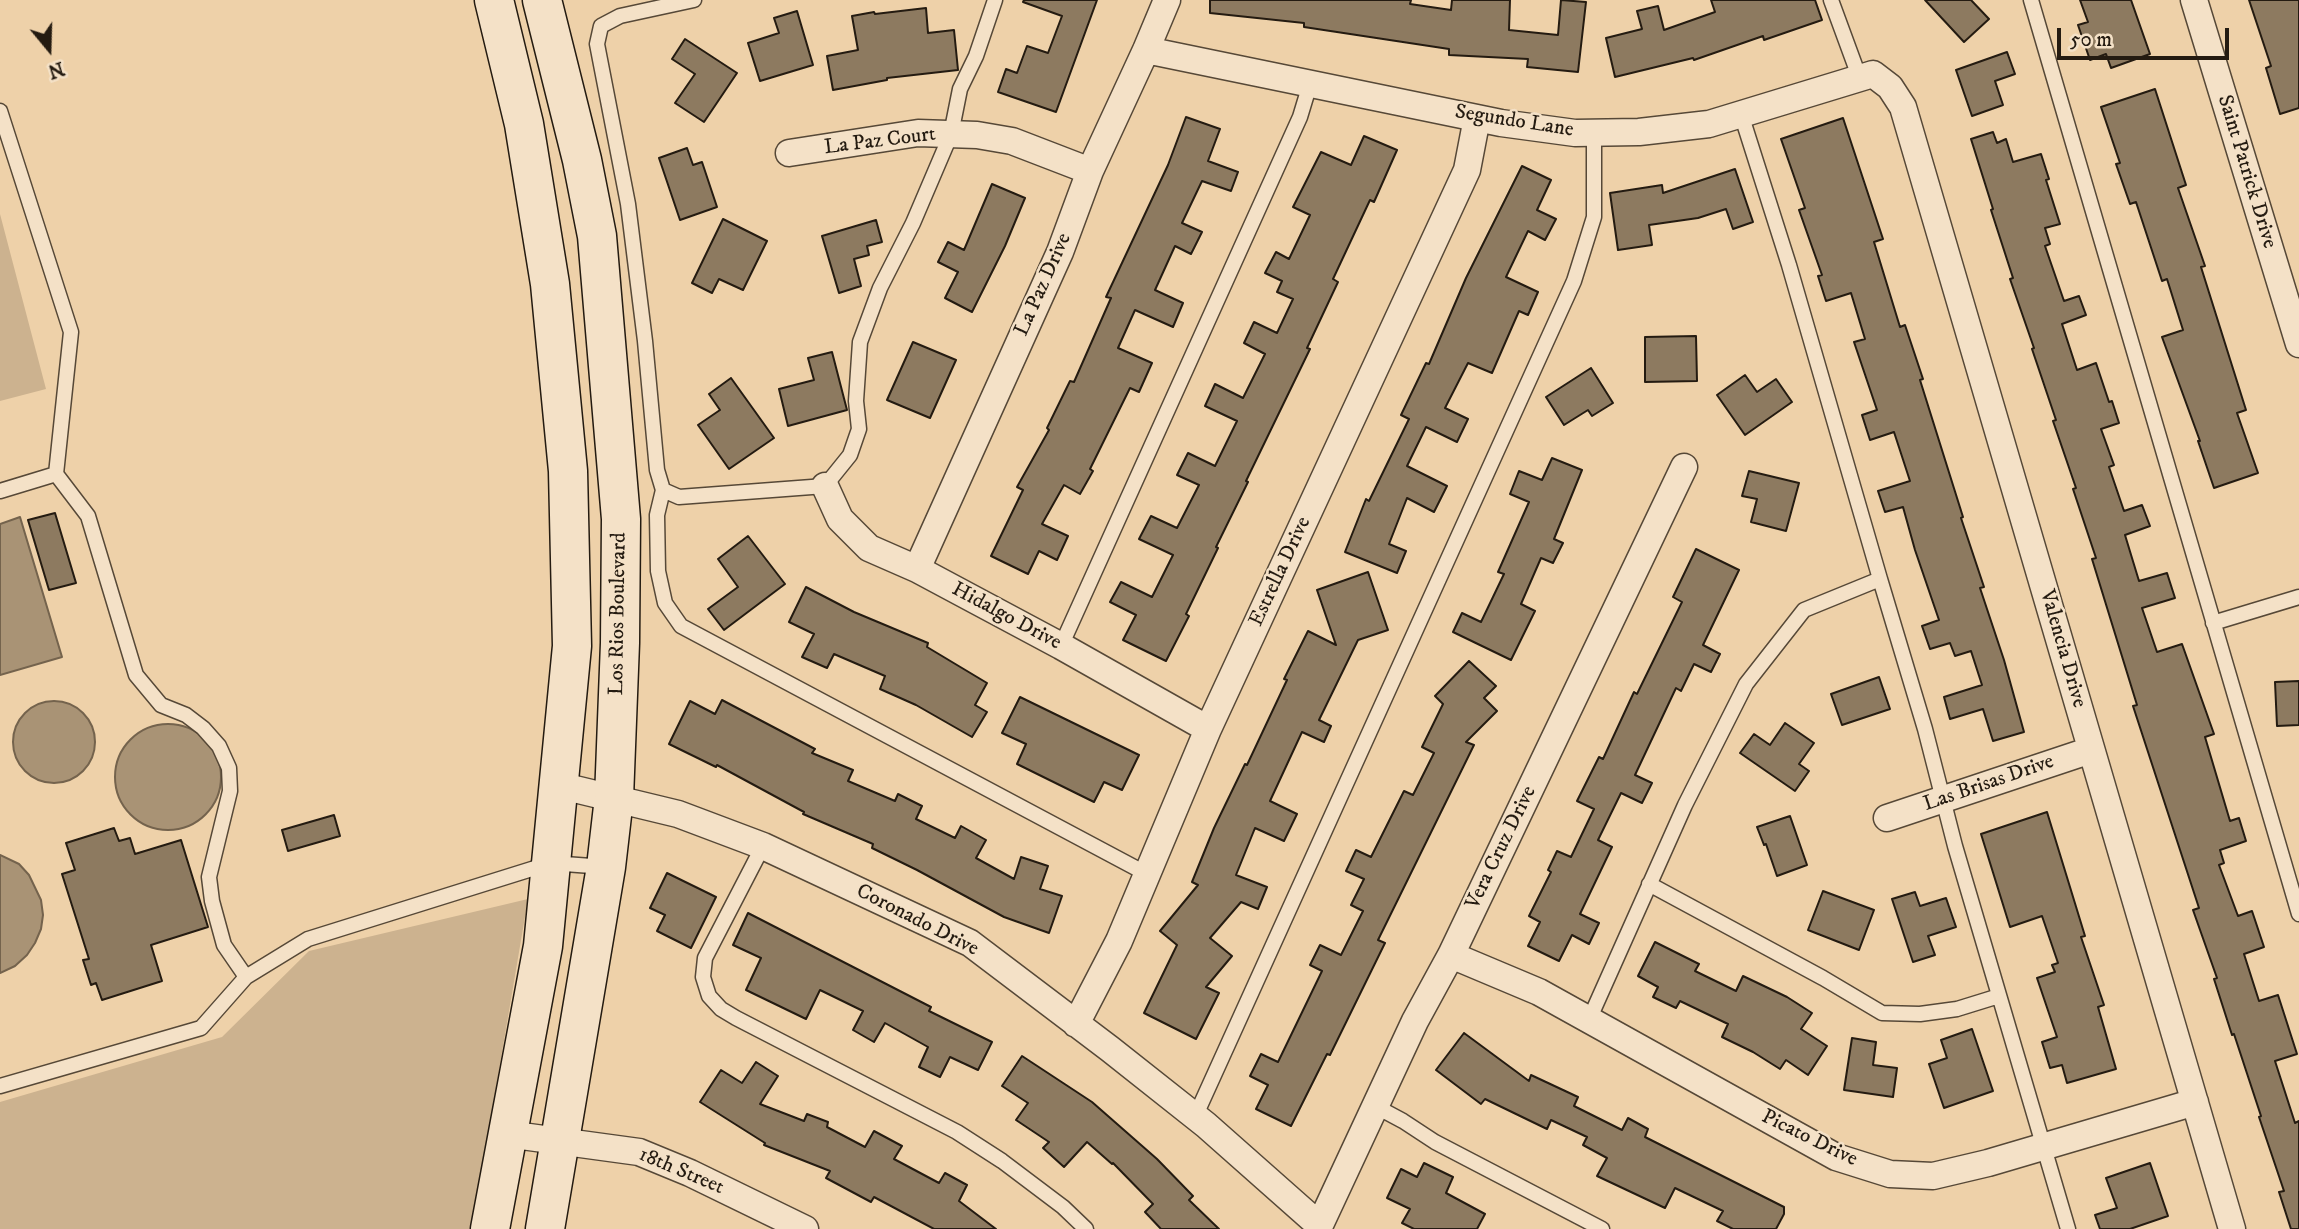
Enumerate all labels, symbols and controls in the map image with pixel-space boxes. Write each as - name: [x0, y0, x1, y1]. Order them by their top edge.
- north arrow: [14, 14, 84, 84]
- scale bar: [2061, 14, 2232, 58]
- text: 50 m: [2070, 27, 2112, 53]
- text: N: [45, 56, 67, 83]
- street label: Saint Patrick Drive: [2211, 92, 2281, 252]
- street label: Segundo Lane: [1453, 100, 1575, 144]
- street label: La Paz Court: [823, 123, 937, 161]
- street label: La Paz Drive: [1010, 230, 1078, 340]
- street label: Estrella Drive: [1245, 513, 1317, 631]
- street label: Los Rios Boulevard: [605, 532, 633, 696]
- street label: Hidalgo Drive: [947, 578, 1065, 656]
- street label: Valencia Drive: [2033, 587, 2091, 711]
- street label: Las Brisas Drive: [1921, 750, 2057, 818]
- street label: Vera Cruz Drive: [1461, 782, 1543, 914]
- street label: Coronado Drive: [852, 879, 982, 963]
- street label: Picato Drive: [1757, 1105, 1861, 1173]
- street label: 18th Street: [635, 1143, 727, 1201]

